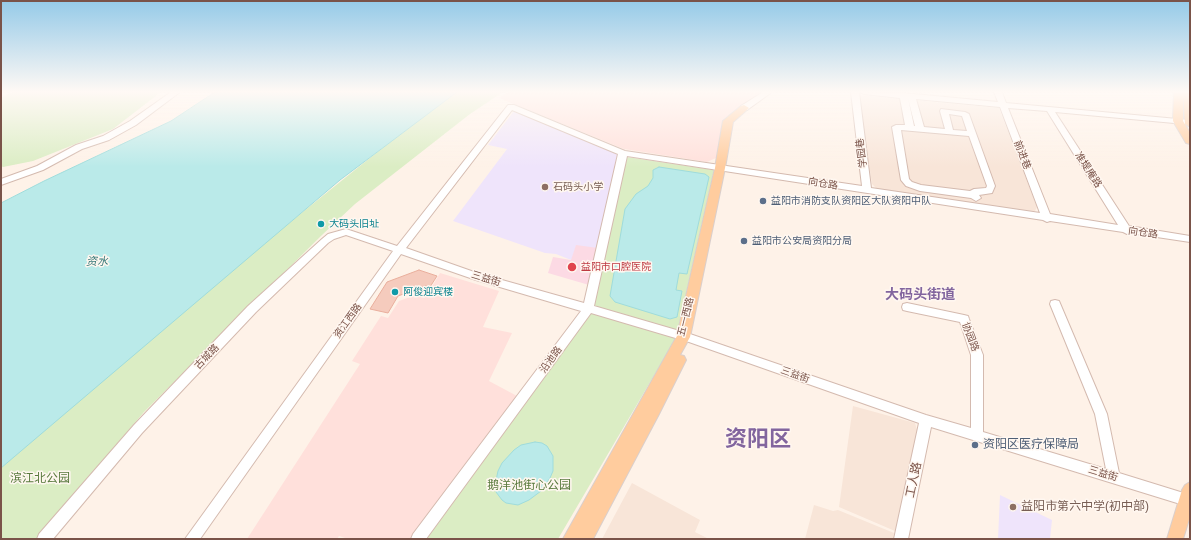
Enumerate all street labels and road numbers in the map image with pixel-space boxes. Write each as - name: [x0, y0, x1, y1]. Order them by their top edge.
- street label: 学园巷: [854, 137, 870, 169]
- street label: 前进巷: [1011, 139, 1033, 171]
- street label: 准堤庵路: [1072, 150, 1104, 190]
- street label: 向仓路: [807, 176, 839, 192]
- street label: 向仓路: [1127, 225, 1159, 241]
- street label: 三益街: [470, 269, 502, 289]
- street label: 五一西路: [675, 296, 697, 338]
- street label: 资江西路: [331, 301, 365, 341]
- street label: 协园路: [959, 321, 981, 353]
- street label: 古城路: [192, 342, 222, 372]
- street label: 沿池路: [537, 344, 565, 376]
- street label: 三益街: [779, 364, 811, 386]
- street label: 工人路: [903, 461, 925, 499]
- street label: 三益街: [1087, 464, 1119, 484]

